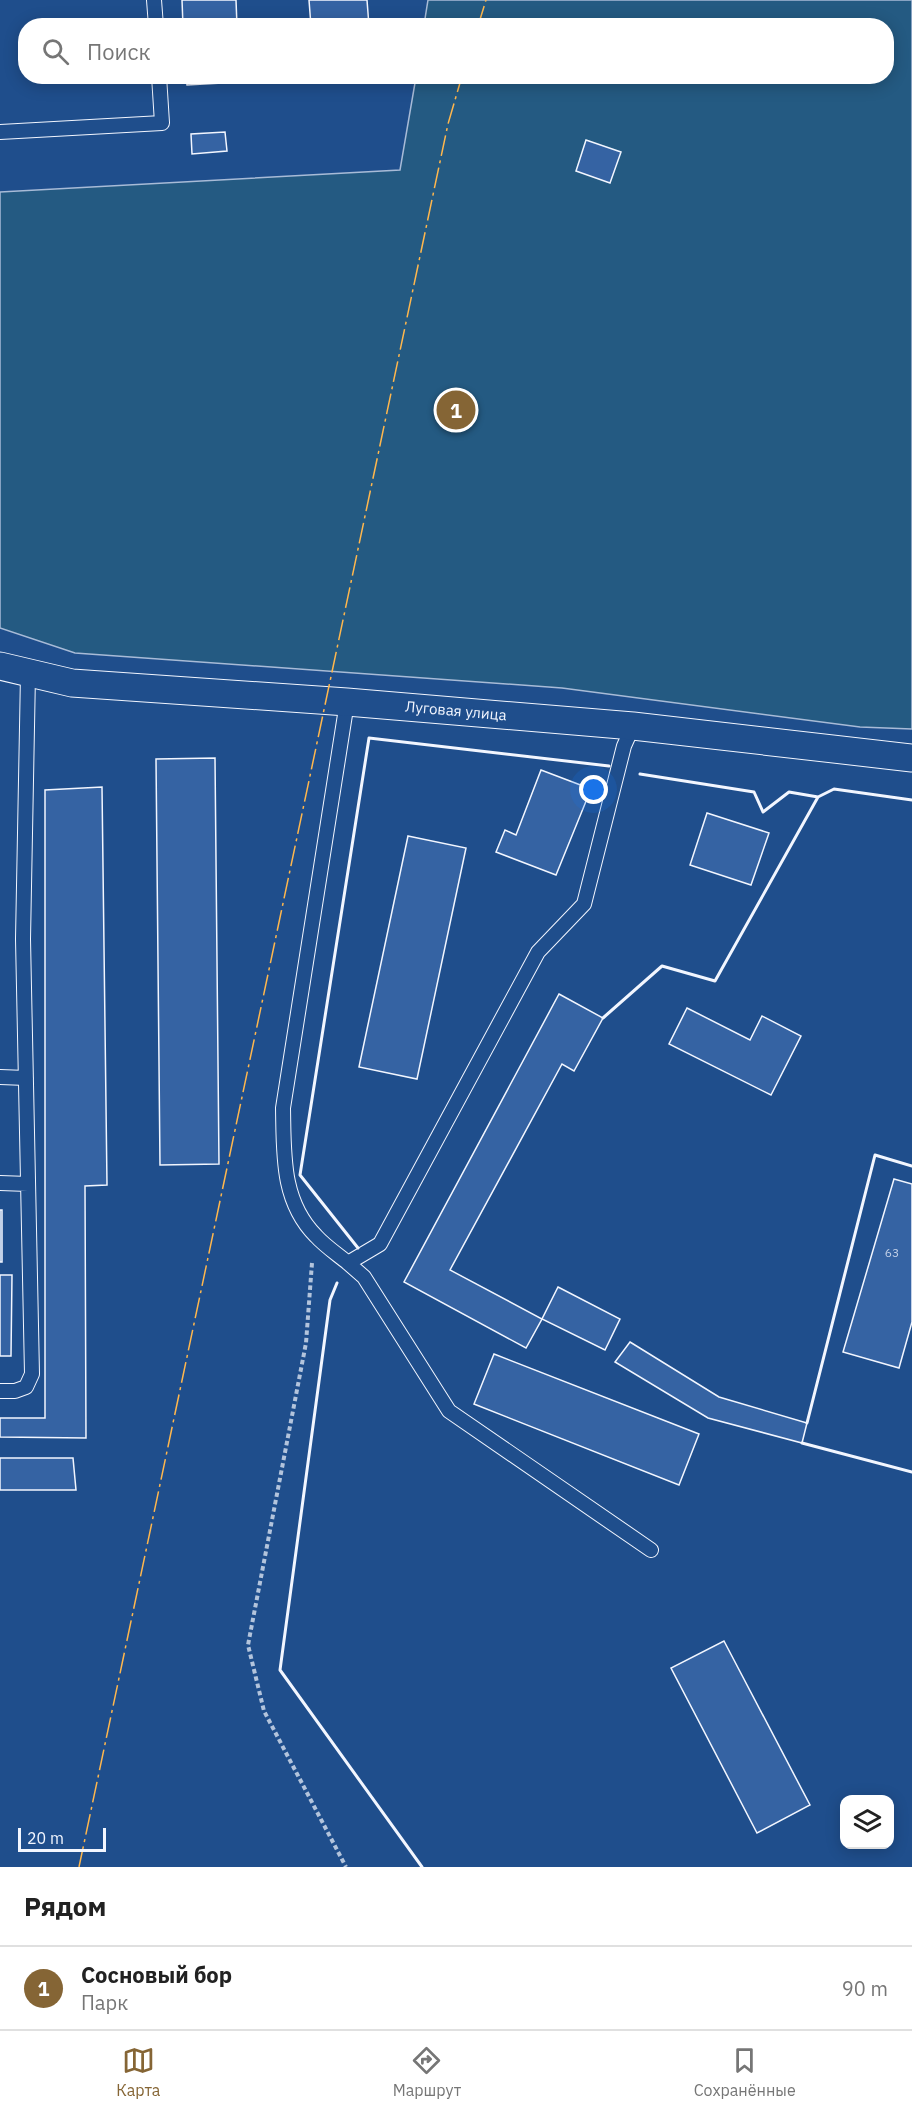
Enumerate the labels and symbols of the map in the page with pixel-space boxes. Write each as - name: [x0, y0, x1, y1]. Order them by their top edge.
- pin: 1: [436, 388, 476, 432]
- street label: Луговая улица: [405, 697, 508, 724]
- your location: [579, 775, 608, 804]
- house number: 63: [885, 1245, 899, 1260]
- scale bar: [18, 1825, 106, 1852]

